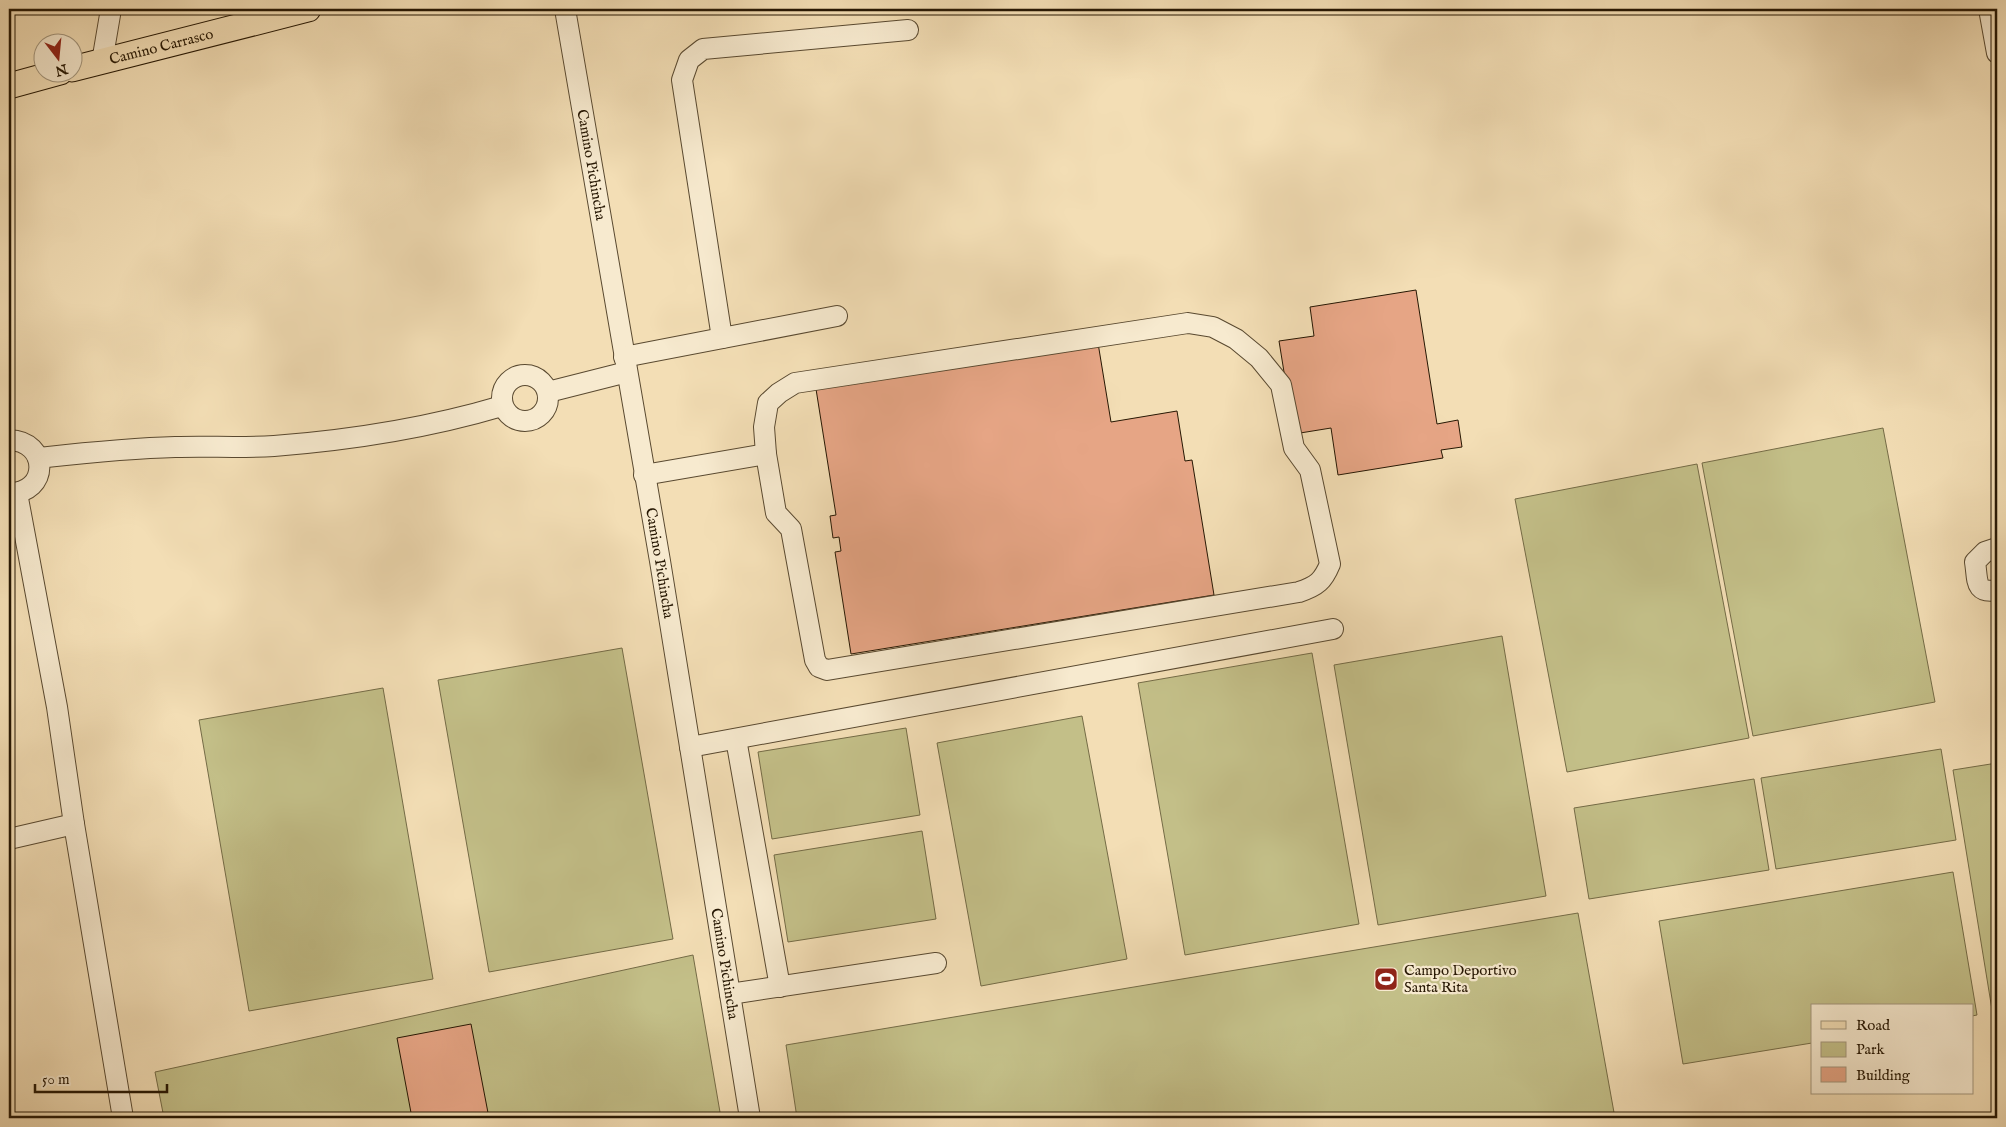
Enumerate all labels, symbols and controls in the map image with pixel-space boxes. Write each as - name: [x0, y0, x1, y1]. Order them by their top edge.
- street label: Camino Carrasco: [107, 24, 215, 69]
- north arrow: [32, 32, 82, 82]
- text: N: [53, 59, 71, 80]
- street label: Camino Pichincha: [573, 108, 611, 222]
- street label: Camino Pichincha: [641, 506, 679, 620]
- street label: Camino Pichincha: [707, 907, 743, 1021]
- place label: Campo Deportivo Santa Rita: [1404, 961, 1517, 997]
- sports icon: Campo Deportivo Santa Rita: [1373, 966, 1399, 992]
- legend: [1811, 1004, 1974, 1094]
- text: Road: [1856, 1016, 1891, 1035]
- text: Park: [1856, 1040, 1886, 1059]
- scale bar: [35, 1062, 168, 1094]
- text: Building: [1856, 1066, 1911, 1085]
- text: 50 m: [42, 1070, 70, 1089]

